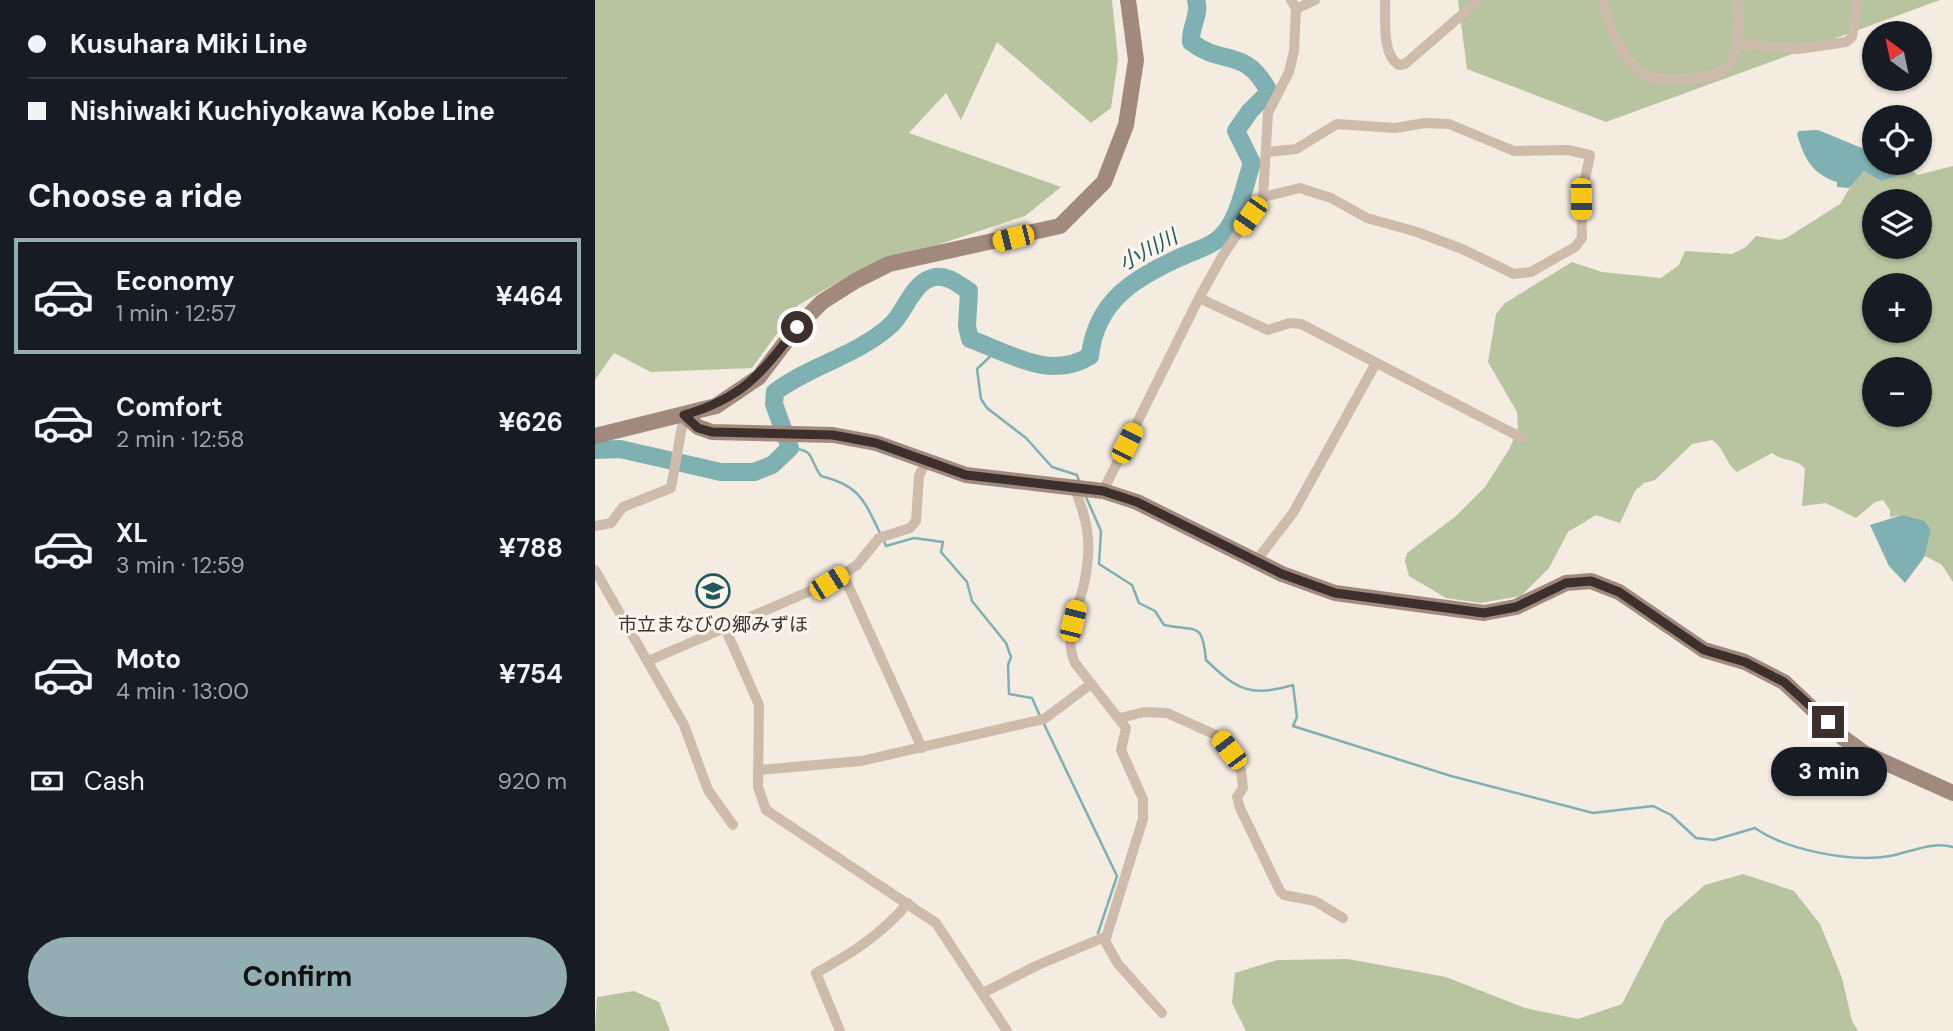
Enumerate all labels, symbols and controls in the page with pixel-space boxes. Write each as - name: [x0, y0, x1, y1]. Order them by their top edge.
- north arrow: [1862, 21, 1932, 91]
- map controls: [1862, 21, 1932, 427]
- text: Kusuhara Miki Line: [70, 27, 308, 61]
- text: Nishiwaki Kuchiyokawa Kobe Line: [70, 94, 495, 128]
- button: locate: [1862, 105, 1932, 175]
- text: Choose a ride: [28, 175, 243, 217]
- car: [1571, 178, 1592, 220]
- button: layers: [1862, 189, 1932, 259]
- car: [1230, 193, 1271, 239]
- water label: 小川川: [1114, 222, 1184, 277]
- car: [991, 223, 1036, 253]
- text: Economy: [116, 264, 234, 298]
- icon: car: [32, 265, 95, 328]
- button: +: [1862, 273, 1932, 343]
- text: ¥464: [496, 279, 563, 313]
- text: 1 min · 12:57: [116, 298, 236, 328]
- route start: [781, 311, 813, 343]
- button: −: [1862, 357, 1932, 427]
- text: Comfort: [116, 390, 222, 424]
- icon: car: [32, 391, 95, 454]
- text: ¥626: [498, 405, 563, 439]
- car: [1109, 420, 1146, 466]
- text: 2 min · 12:58: [116, 424, 244, 454]
- text: XL: [116, 516, 148, 550]
- icon: car: [32, 517, 95, 580]
- text: ¥788: [499, 531, 563, 565]
- text: 3 min · 12:59: [116, 550, 245, 580]
- car: [806, 563, 853, 603]
- school or university icon: 市立まなびの郷みずほ: [694, 572, 732, 610]
- car: [1058, 598, 1089, 644]
- place label: 市立まなびの郷みずほ: [618, 612, 808, 637]
- text: Moto: [116, 642, 181, 676]
- icon: car: [32, 643, 95, 706]
- text: ¥754: [499, 657, 563, 691]
- text: 4 min · 13:00: [116, 676, 249, 706]
- route end: [1812, 706, 1844, 738]
- car: [1208, 727, 1251, 773]
- callout: 3 min: [1770, 746, 1886, 796]
- text: 3 min: [1798, 756, 1860, 786]
- icon: cash: [28, 762, 66, 800]
- text: Cash: [84, 764, 145, 798]
- text: 920 m: [498, 766, 567, 796]
- button: Confirm: [28, 937, 567, 1017]

